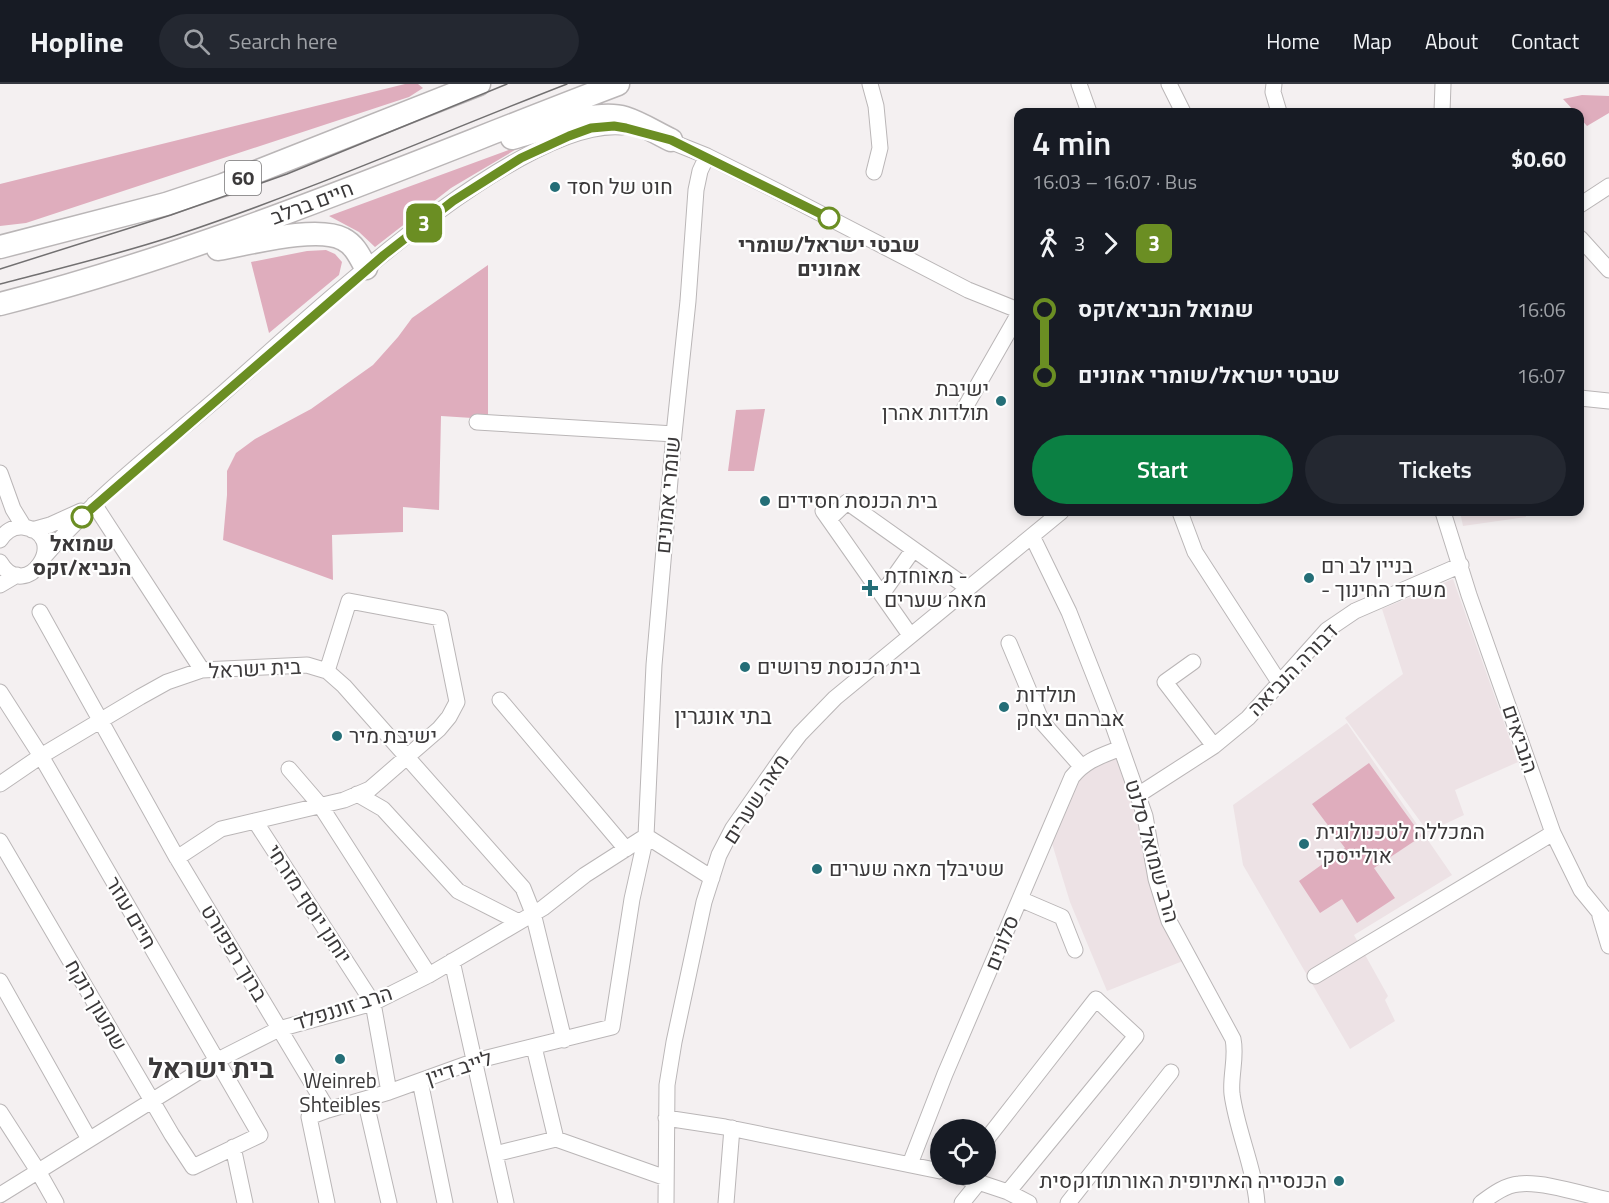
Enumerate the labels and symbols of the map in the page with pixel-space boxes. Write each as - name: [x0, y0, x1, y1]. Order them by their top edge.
- road number: 60: [225, 161, 261, 195]
- place label: חוט של חסד: [567, 170, 673, 202]
- street label: חיים ברלב: [265, 172, 358, 233]
- marker: חוט של חסד: [548, 180, 562, 194]
- line badge: 3: [404, 204, 444, 242]
- marker: שבטי ישראל/שומרי אמונים: [818, 207, 840, 229]
- place label: שבטי ישראל/שומרי אמונים: [738, 228, 920, 284]
- place label: ישיבת תולדות אהרן: [882, 372, 989, 428]
- marker: ישיבת תולדות אהרן: [994, 394, 1008, 408]
- street label: שומרי אמונים: [646, 435, 688, 555]
- place label: בית הכנסת חסידים: [777, 484, 938, 516]
- marker: בית הכנסת חסידים: [758, 494, 772, 508]
- marker: שמואל הנביא/זקס: [71, 506, 93, 528]
- place label: שמואל הנביא/זקס: [32, 527, 132, 583]
- place label: בניין לב רם - משרד החינוך: [1321, 549, 1446, 605]
- place label: מאוחדת - מאה שערים: [884, 559, 987, 615]
- marker: בניין לב רם - משרד החינוך: [1302, 571, 1316, 585]
- marker: מאוחדת - מאה שערים: [861, 579, 879, 597]
- street label: דבורה הנביאה: [1240, 615, 1345, 723]
- street label: בית ישראל: [208, 650, 302, 686]
- place label: בית הכנסת פרושים: [757, 650, 921, 682]
- marker: בית הכנסת פרושים: [738, 660, 752, 674]
- place label: תולדות אברהם יצחק: [1016, 678, 1125, 734]
- district label: בתי אונגרין: [674, 699, 772, 733]
- marker: תולדות אברהם יצחק: [997, 700, 1011, 714]
- street label: הנביאים: [1494, 700, 1548, 777]
- place label: ישיבת מיר: [349, 719, 437, 751]
- marker: ישיבת מיר: [330, 729, 344, 743]
- street label: מאה שערים: [714, 747, 797, 850]
- street label: הרב שמואל סלנט: [1117, 775, 1189, 926]
- place label: המכללה לטכנולוגית אולייסקי: [1316, 815, 1485, 871]
- street label: יוחנן יוסף מזרחי: [259, 837, 360, 969]
- marker: המכללה לטכנולוגית אולייסקי: [1297, 837, 1311, 851]
- place label: שטיבלך מאה שערים: [829, 852, 1004, 884]
- marker: שטיבלך מאה שערים: [810, 862, 824, 876]
- street label: חיים עוזר: [98, 870, 166, 955]
- street label: ברוך רפפורט: [193, 898, 277, 1007]
- street label: סלונים: [975, 910, 1027, 975]
- street label: שמעון רוקח: [58, 953, 136, 1056]
- street label: הרב זוננפלד: [289, 976, 396, 1038]
- street label: לייב דיין: [421, 1041, 497, 1093]
- district label: בית ישראל: [148, 1047, 274, 1088]
- marker: Weinreb Shteibles: [333, 1052, 347, 1066]
- place label: Weinreb Shteibles: [299, 1064, 381, 1120]
- place label: הכנסייה האתיופית האורתודוקסית: [1039, 1164, 1327, 1196]
- marker: הכנסייה האתיופית האורתודוקסית: [1332, 1174, 1346, 1188]

